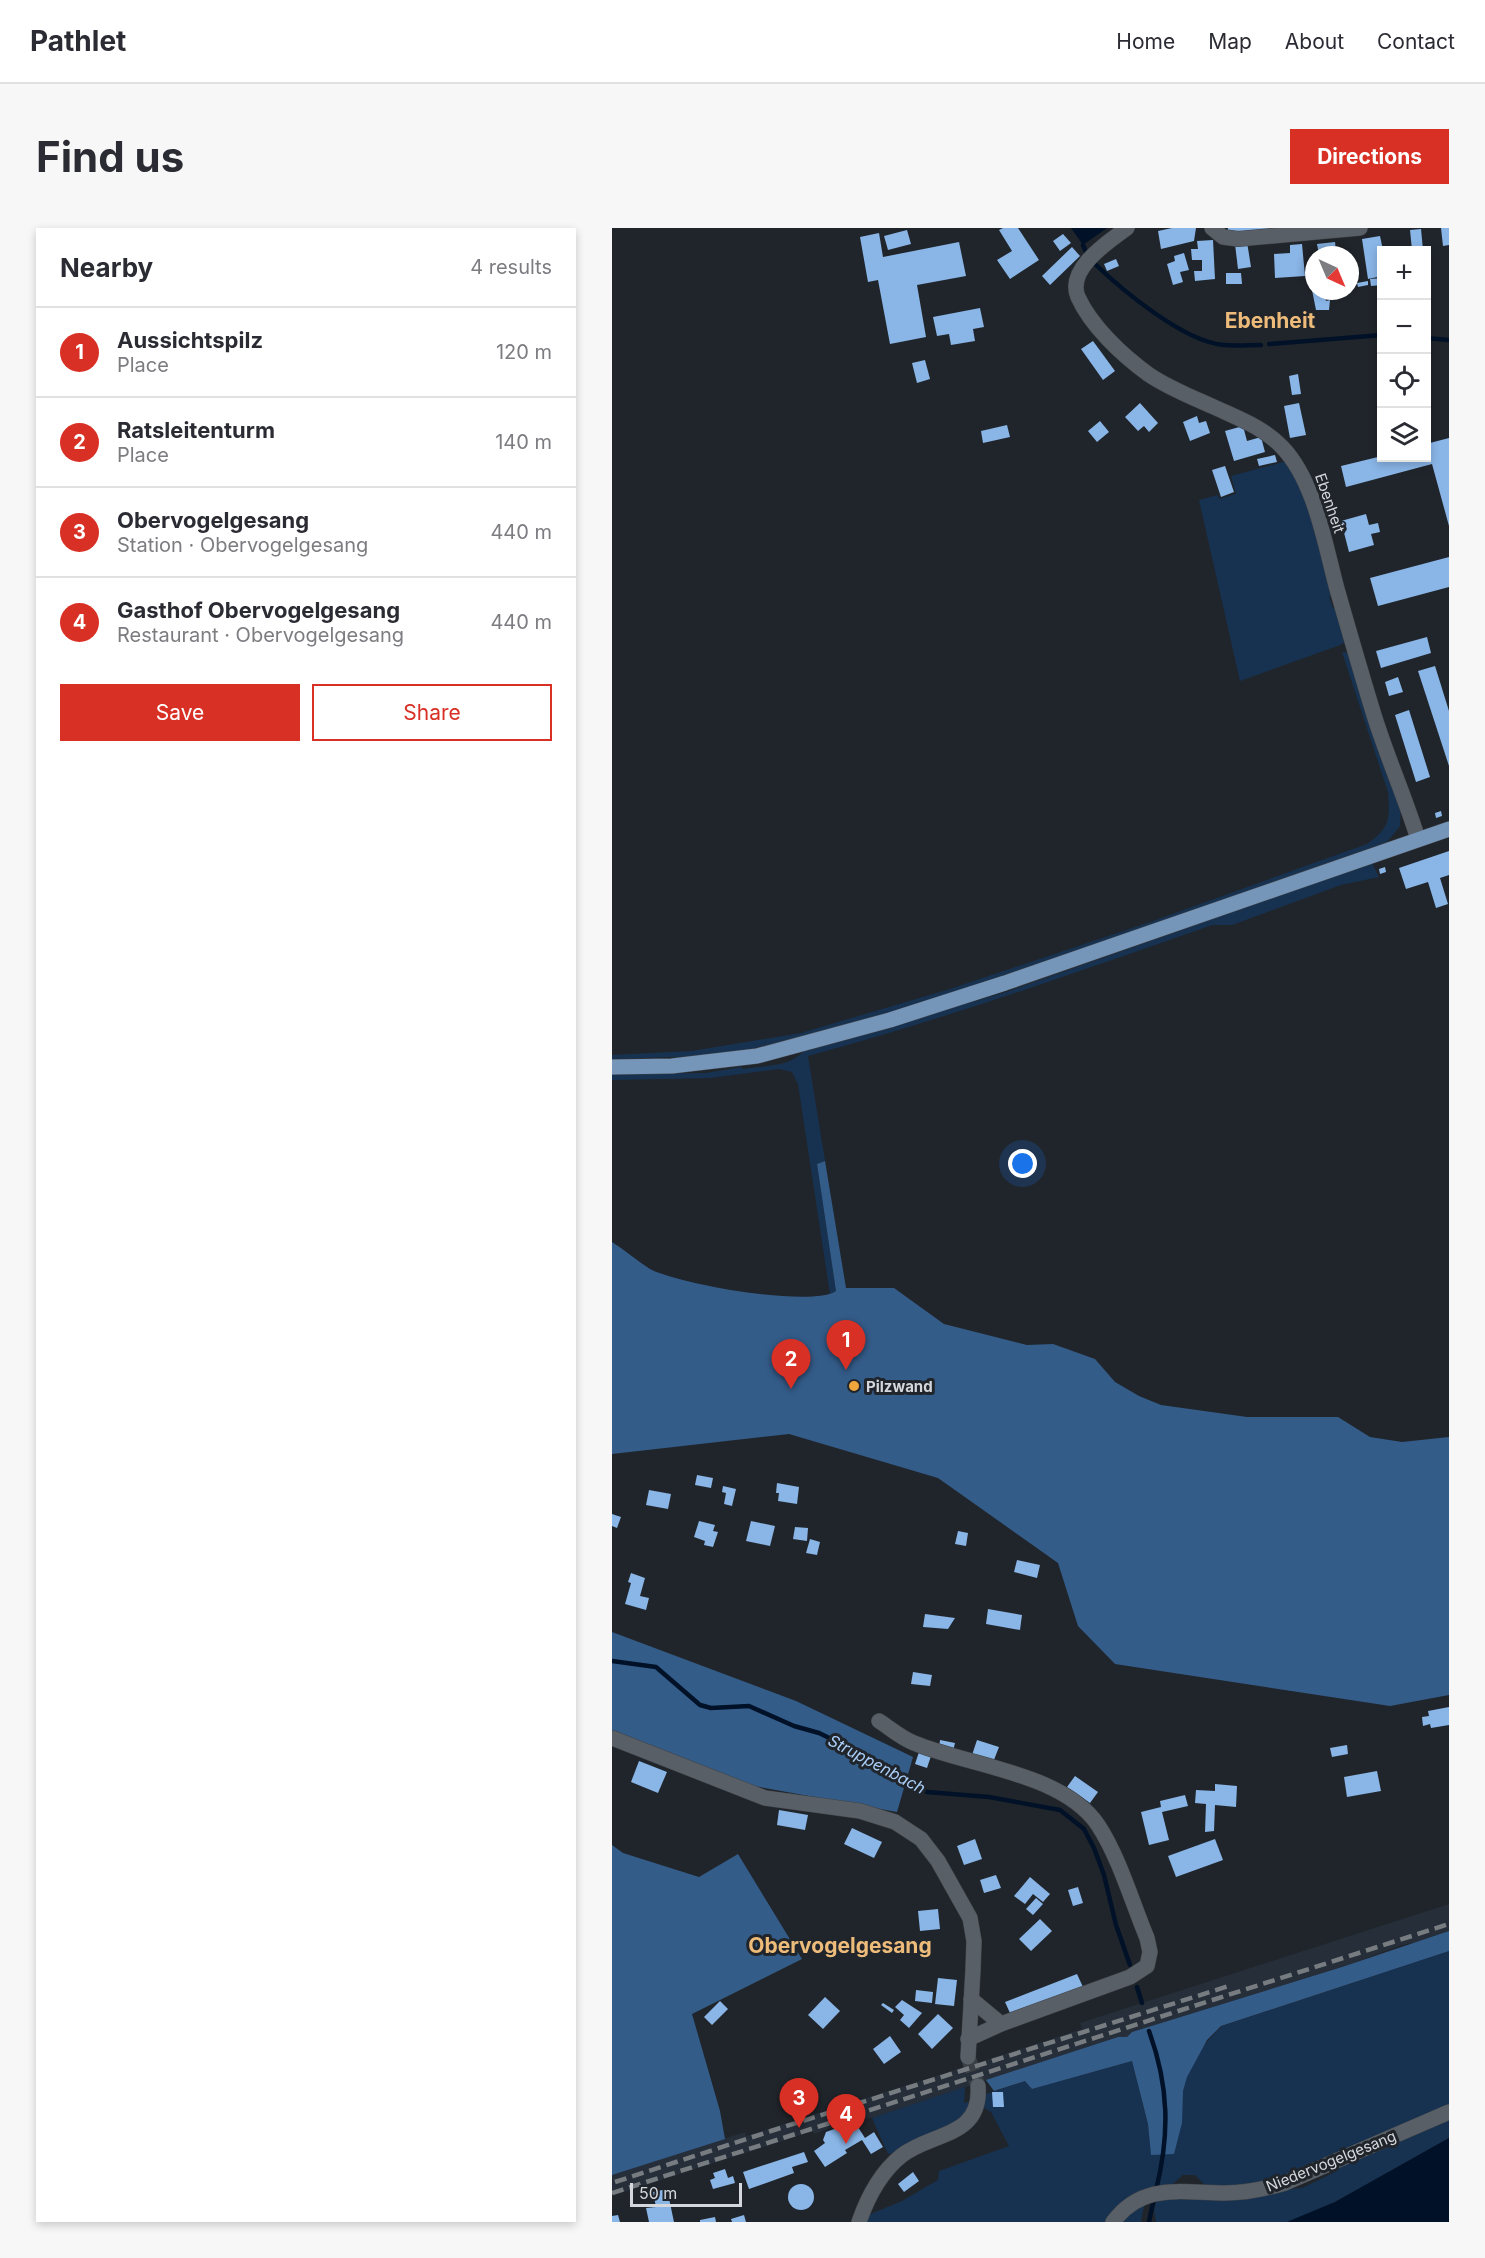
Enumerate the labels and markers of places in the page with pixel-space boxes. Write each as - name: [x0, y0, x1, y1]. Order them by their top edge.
- pin: 1: [826, 1320, 866, 1370]
- pin: 2: [772, 1340, 810, 1389]
- place label: Pilzwand: [866, 1377, 933, 1396]
- marker: Pilzwand: [847, 1379, 861, 1393]
- pin: 3: [780, 2078, 819, 2128]
- pin: 4: [826, 2094, 866, 2144]

